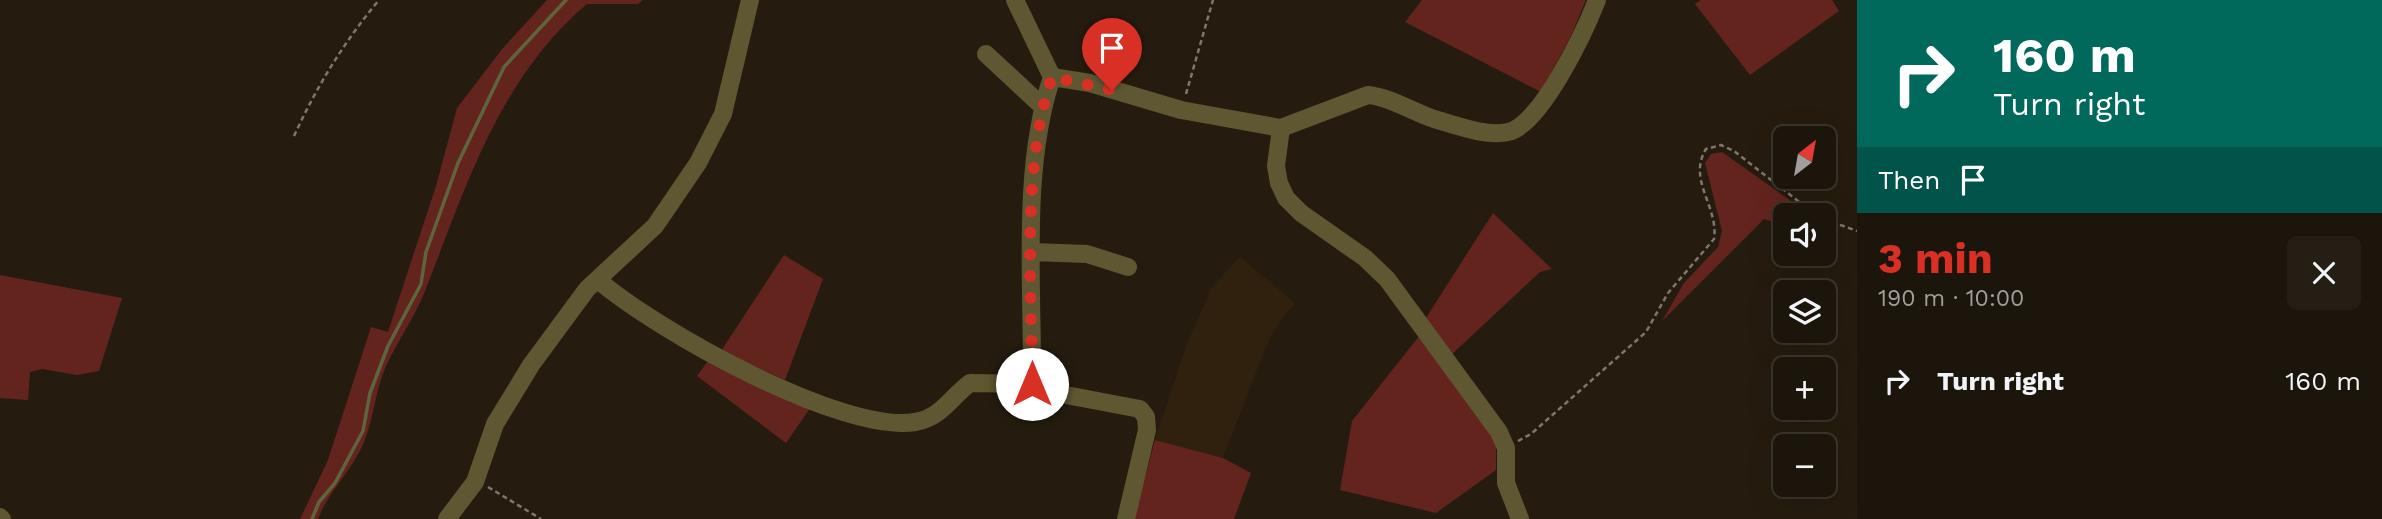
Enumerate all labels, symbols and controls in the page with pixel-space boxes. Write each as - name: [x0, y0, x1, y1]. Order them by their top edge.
- pin: [1082, 18, 1142, 90]
- text: 160 m: [1993, 26, 2136, 84]
- icon: right: [1878, 28, 1969, 119]
- icon: arrive: [1093, 29, 1131, 67]
- text: Turn right: [1993, 85, 2145, 123]
- north arrow: [1773, 126, 1836, 189]
- map controls: [1773, 126, 1836, 497]
- icon: arrive: [1954, 161, 1992, 199]
- text: Then: [1878, 165, 1940, 195]
- button: sound: [1773, 203, 1836, 266]
- text: 3 min: [1878, 234, 1993, 283]
- button: close: [2287, 236, 2361, 310]
- button: layers: [1773, 280, 1836, 343]
- text: 190 m · 10:00: [1878, 285, 2024, 312]
- position arrow: [995, 347, 1069, 421]
- button: +: [1773, 357, 1836, 420]
- icon: right: [1878, 362, 1916, 400]
- text: Turn right: [1937, 366, 2064, 396]
- text: 160 m: [2285, 366, 2361, 396]
- button: −: [1773, 434, 1836, 497]

